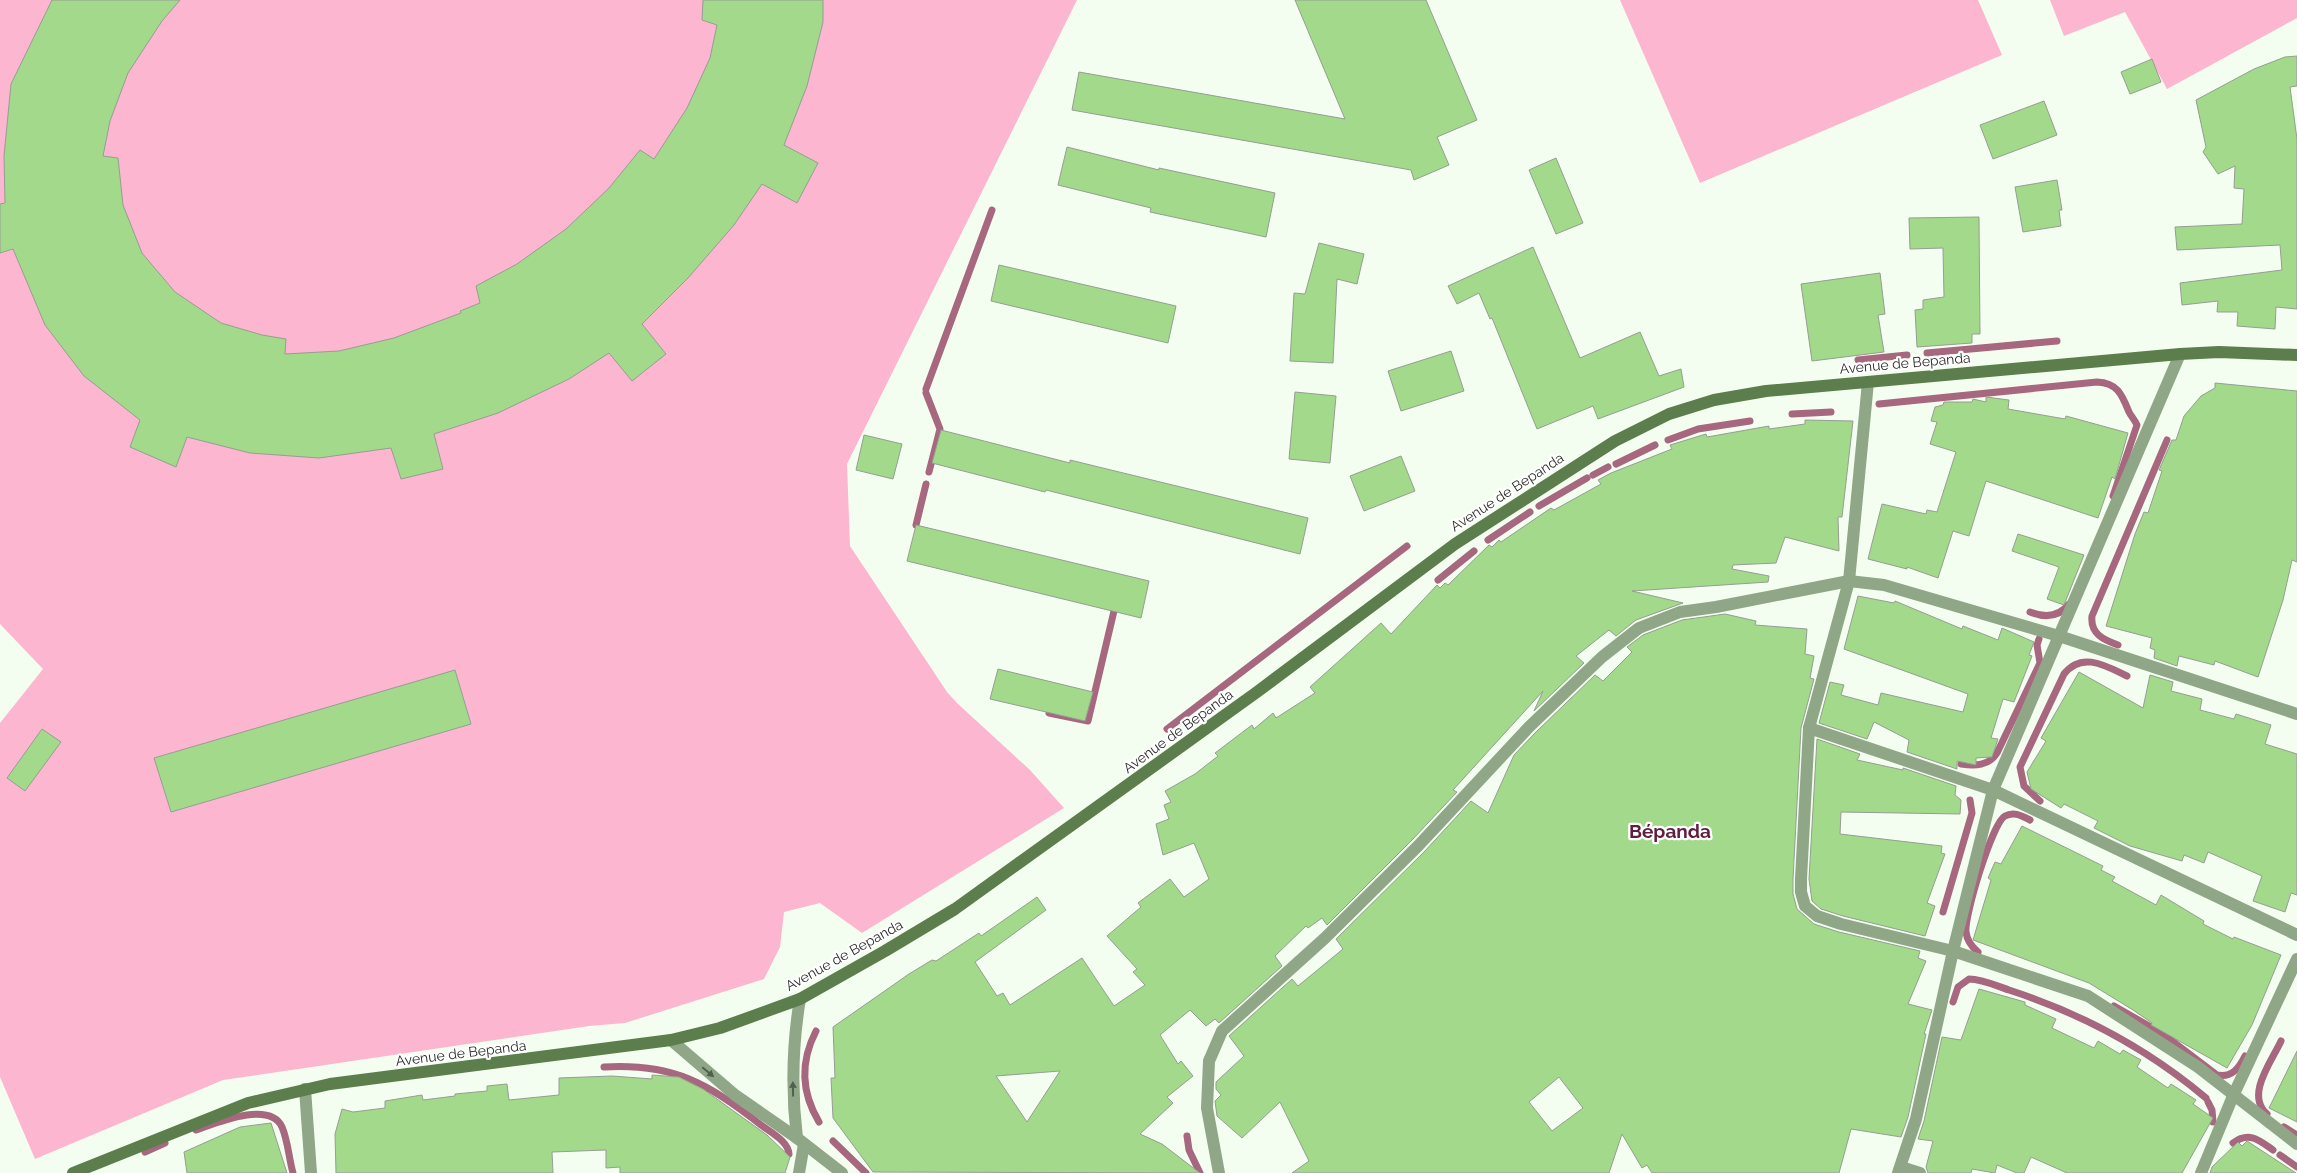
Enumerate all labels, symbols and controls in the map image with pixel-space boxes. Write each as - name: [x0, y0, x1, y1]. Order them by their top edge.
- street label: Avenue de Bepanda: [1839, 349, 1971, 377]
- street label: Avenue de Bepanda: [1447, 449, 1567, 535]
- street label: Avenue de Bepanda: [1120, 686, 1236, 776]
- district label: Bépanda: [1629, 820, 1711, 842]
- street label: Avenue de Bepanda: [783, 916, 905, 994]
- street label: Avenue de Bepanda: [395, 1037, 527, 1069]
- one-way arrow: [701, 1066, 714, 1077]
- one-way arrow: [788, 1081, 796, 1097]

